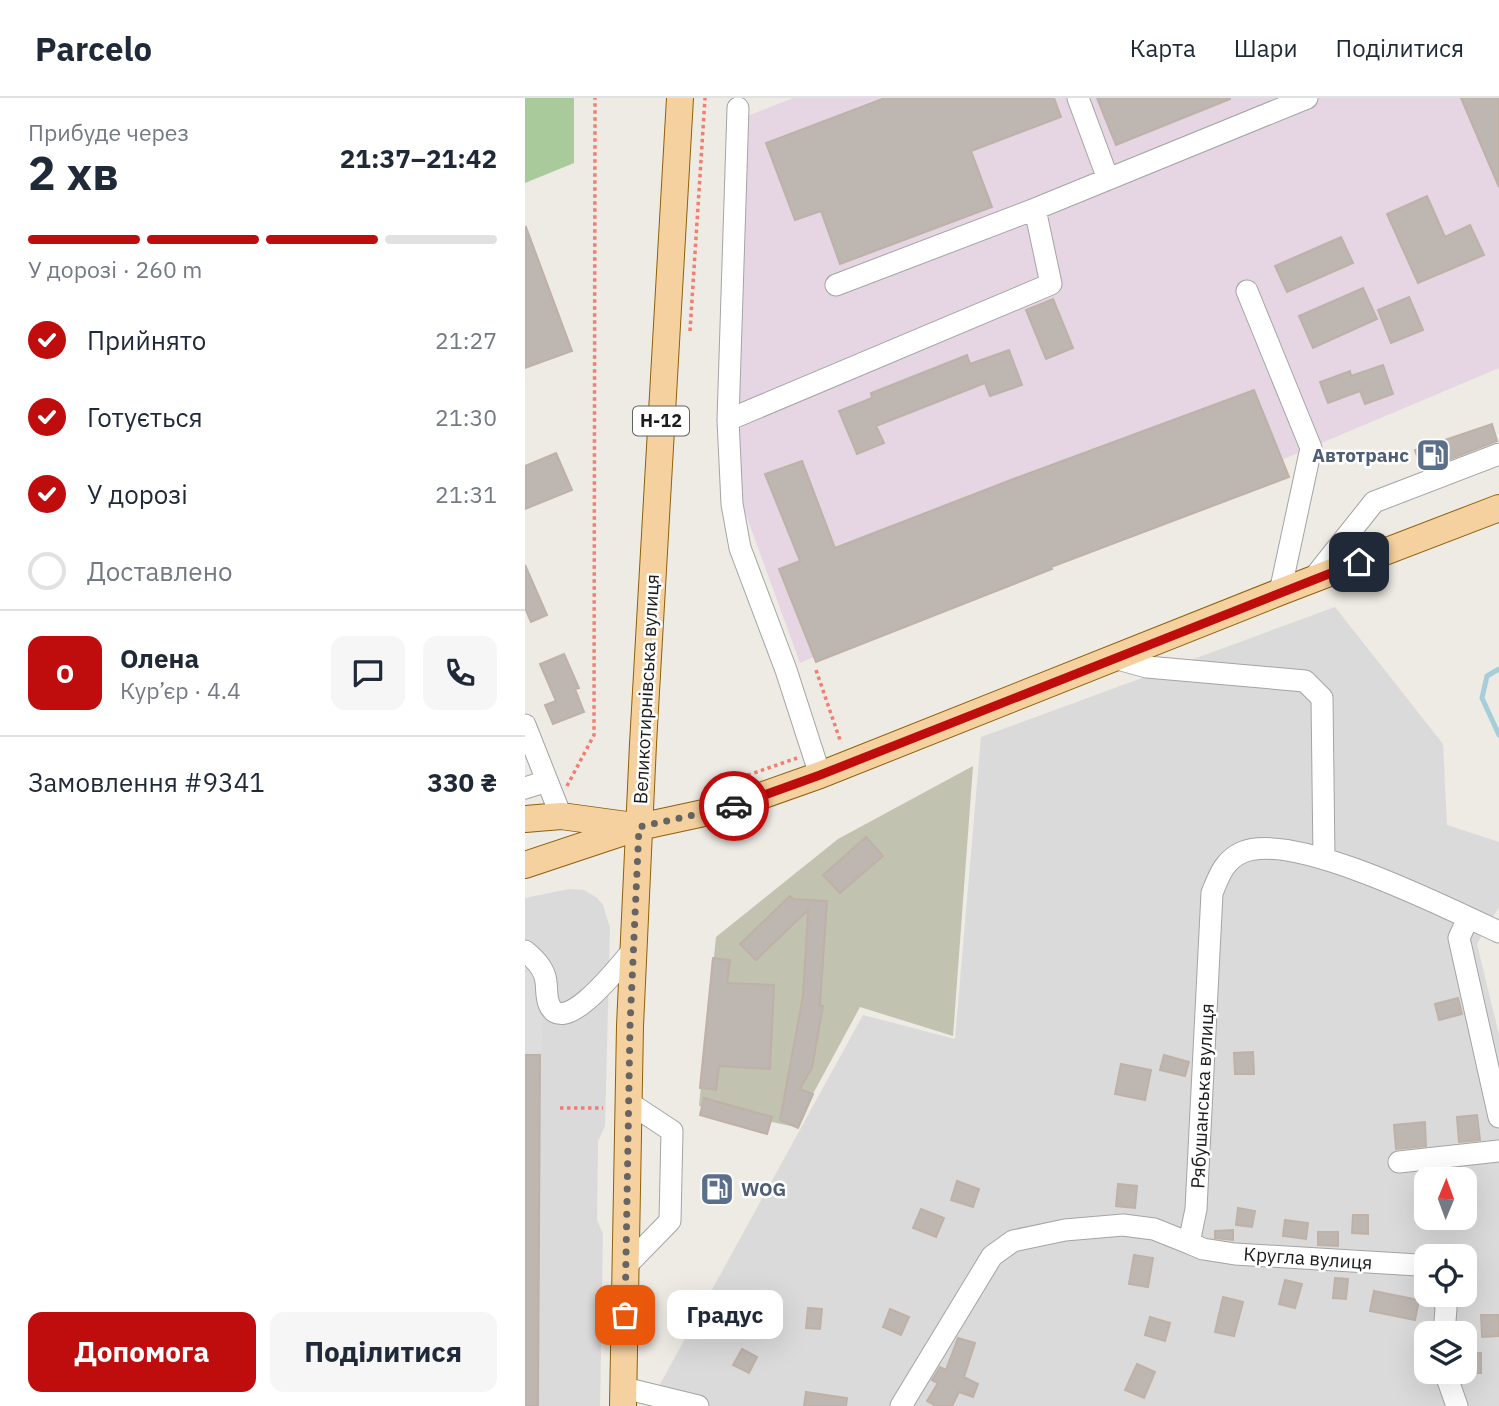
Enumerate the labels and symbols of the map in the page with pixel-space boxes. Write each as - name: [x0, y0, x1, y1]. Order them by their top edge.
- road number: Н-12: [633, 407, 689, 436]
- fuel station icon: Автотранс: [1414, 436, 1452, 474]
- place label: Автотранс: [1312, 443, 1409, 467]
- pin: [1329, 532, 1389, 592]
- street label: Великотирнівська вулиця: [628, 573, 664, 805]
- courier: [699, 771, 769, 841]
- street label: Рябушанська вулиця: [1185, 1003, 1219, 1189]
- north arrow: [1414, 1167, 1477, 1230]
- fuel station icon: WOG: [698, 1170, 736, 1208]
- place label: WOG: [741, 1177, 786, 1201]
- street label: Кругла вулиця: [1243, 1242, 1373, 1274]
- pin: [595, 1285, 655, 1345]
- callout: Градус: [667, 1290, 783, 1340]

